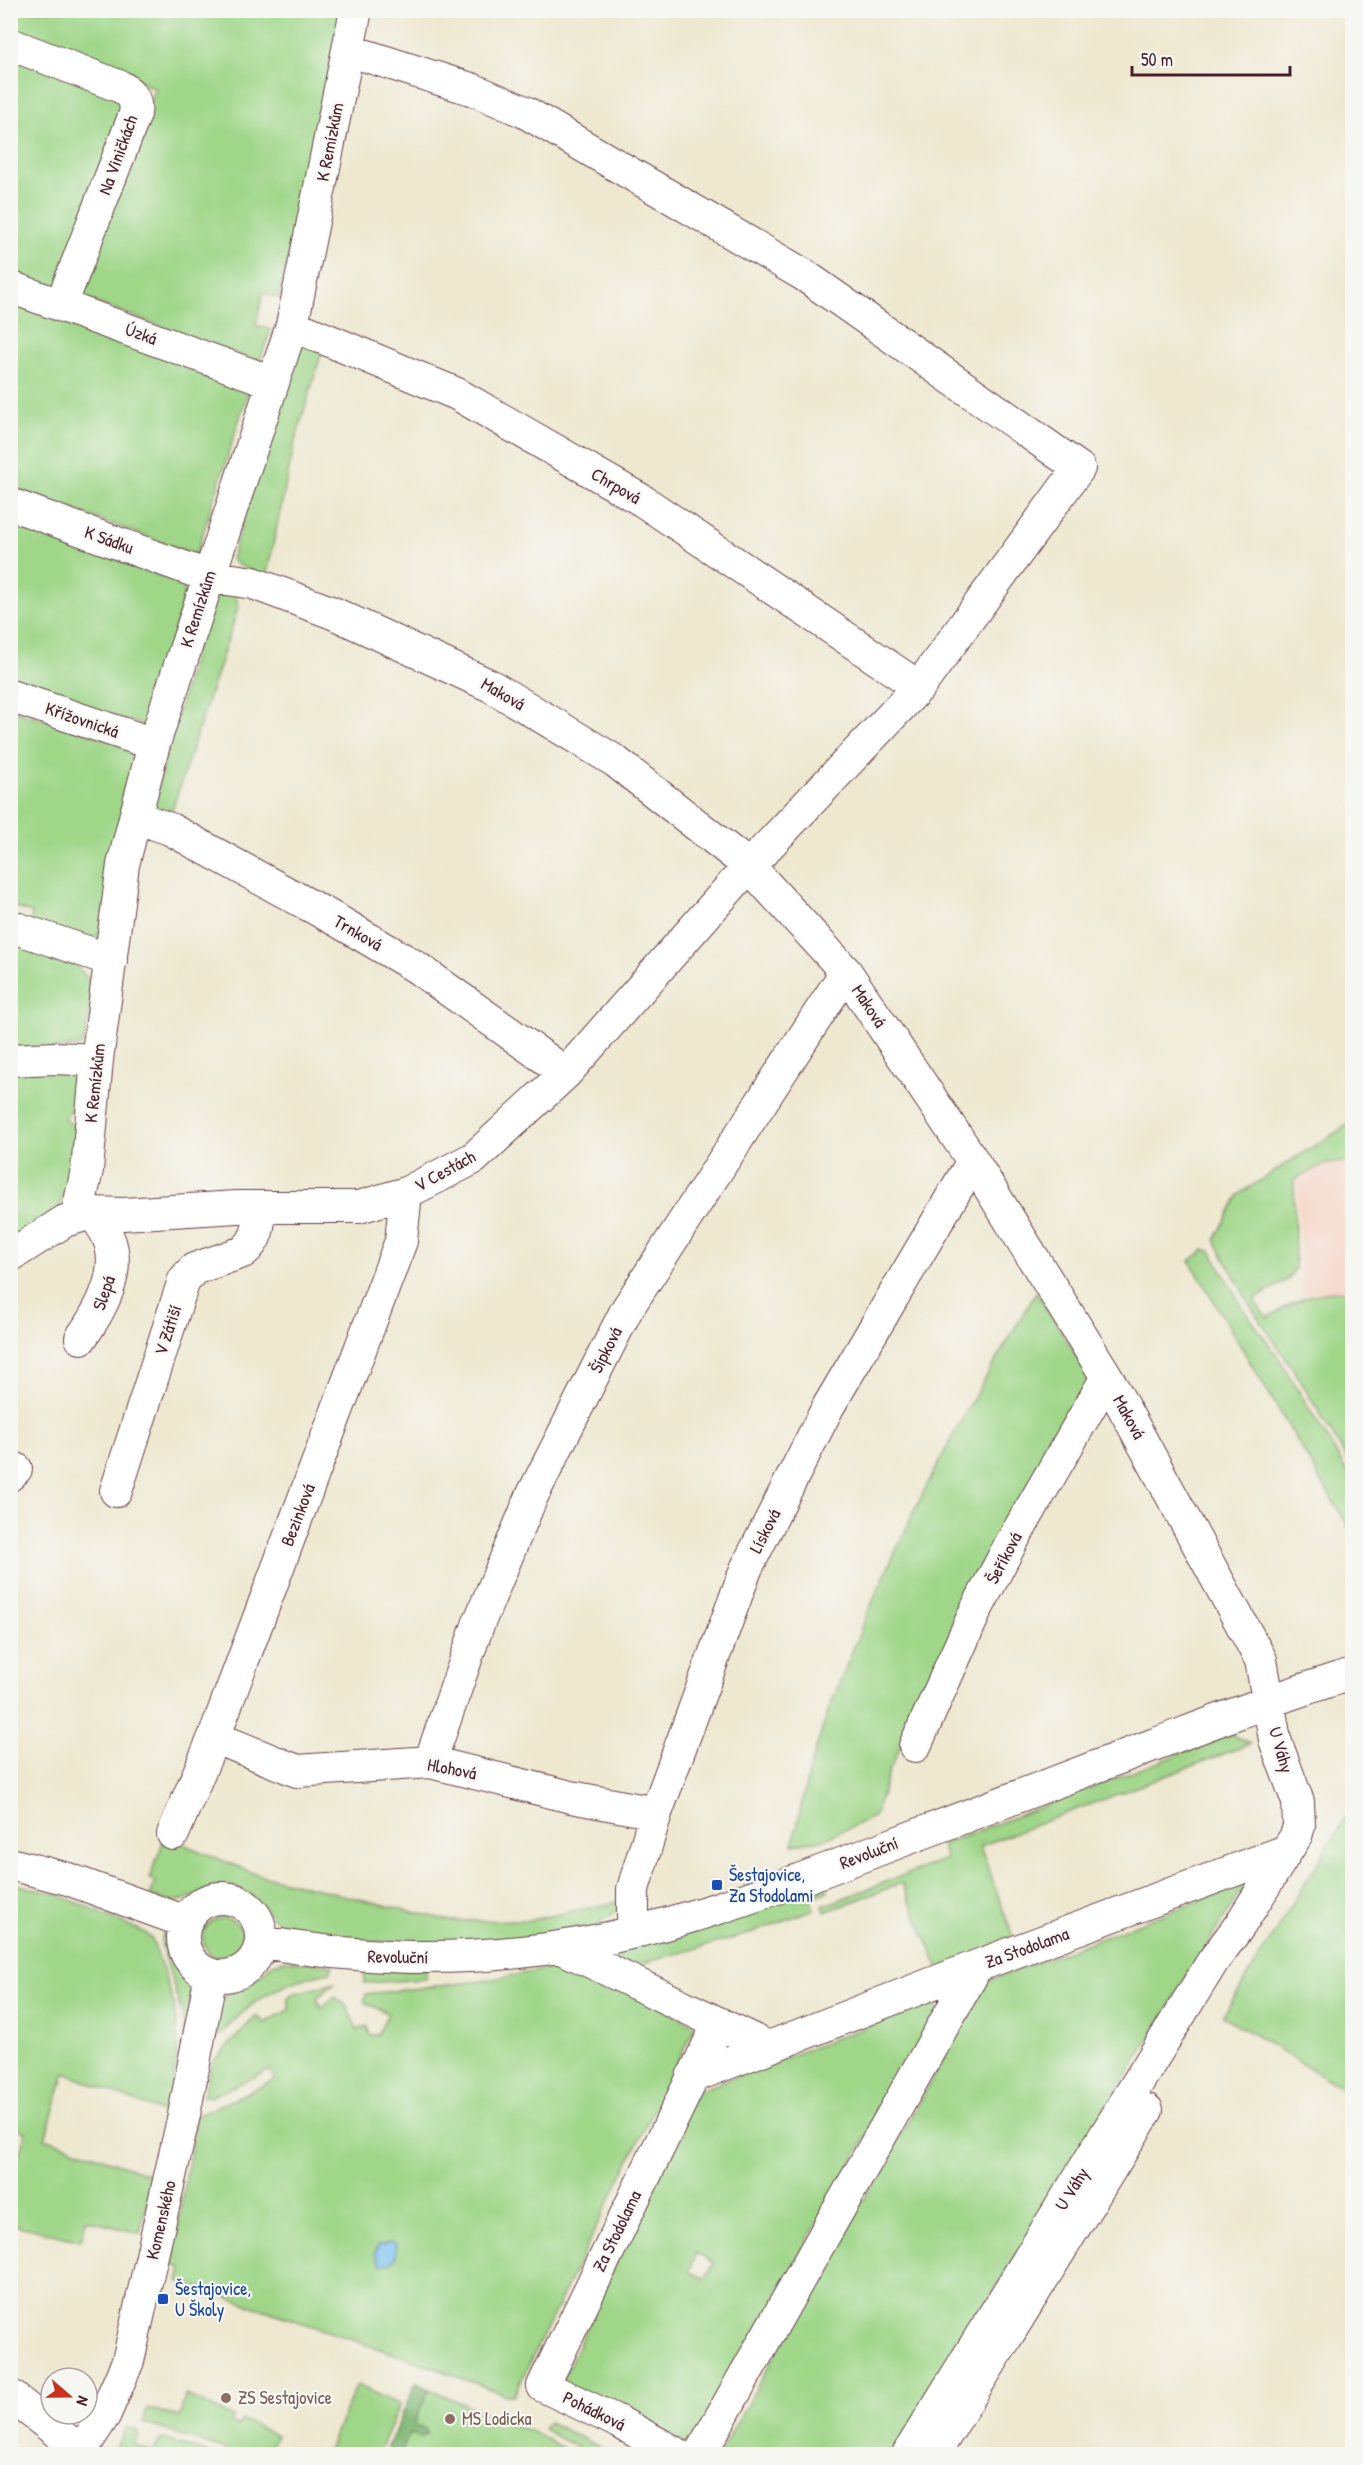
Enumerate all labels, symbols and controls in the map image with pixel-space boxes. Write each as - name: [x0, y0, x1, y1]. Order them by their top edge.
- scale bar: [1132, 39, 1290, 77]
- text: 50 m: [1141, 47, 1173, 72]
- street label: K Remízkům: [310, 100, 349, 183]
- street label: Na Viničkách: [92, 111, 144, 198]
- street label: Úzká: [122, 316, 161, 351]
- street label: Chrpová: [587, 461, 646, 510]
- street label: K Sádku: [81, 519, 137, 560]
- street label: K Remízkům: [173, 567, 222, 651]
- street label: Maková: [477, 671, 530, 716]
- street label: Křížovnická: [42, 695, 122, 744]
- street label: Trnková: [329, 909, 387, 957]
- street label: Maková: [846, 979, 893, 1032]
- street label: K Remízkům: [78, 1042, 111, 1124]
- street label: V Cestách: [410, 1143, 480, 1197]
- street label: Slepá: [86, 1272, 121, 1313]
- street label: V Zátiší: [148, 1301, 187, 1358]
- street label: Šípková: [583, 1322, 628, 1377]
- street label: Maková: [1107, 1390, 1152, 1443]
- street label: Bezinková: [274, 1480, 321, 1550]
- street label: Lísková: [743, 1504, 786, 1557]
- street label: Šeříková: [980, 1527, 1028, 1588]
- street label: U Váhy: [1263, 1724, 1300, 1776]
- street label: Hlohová: [425, 1752, 479, 1786]
- street label: Revoluční: [836, 1830, 902, 1875]
- place label: Šestajovice, Za Stodolami: [729, 1862, 813, 1908]
- marker: Šestajovice, Za Stodolami: [710, 1878, 724, 1892]
- street label: Za Stodolama: [981, 1921, 1072, 1974]
- street label: Revoluční: [367, 1943, 429, 1970]
- street label: U Váhy: [1049, 2162, 1095, 2215]
- street label: Komenského: [139, 2178, 182, 2262]
- street label: Za Stodolama: [586, 2186, 647, 2276]
- place label: Šestajovice, U Školy: [175, 2276, 251, 2322]
- marker: Šestajovice, U Školy: [156, 2292, 170, 2306]
- north arrow: [39, 2366, 99, 2426]
- place label: ZS Sestajovice: [238, 2385, 332, 2410]
- street label: Pohádková: [559, 2385, 630, 2436]
- marker: ZS Sestajovice: [219, 2391, 233, 2405]
- text: N: [71, 2393, 95, 2409]
- place label: MS Lodicka: [462, 2406, 532, 2431]
- marker: MS Lodicka: [443, 2412, 457, 2426]

